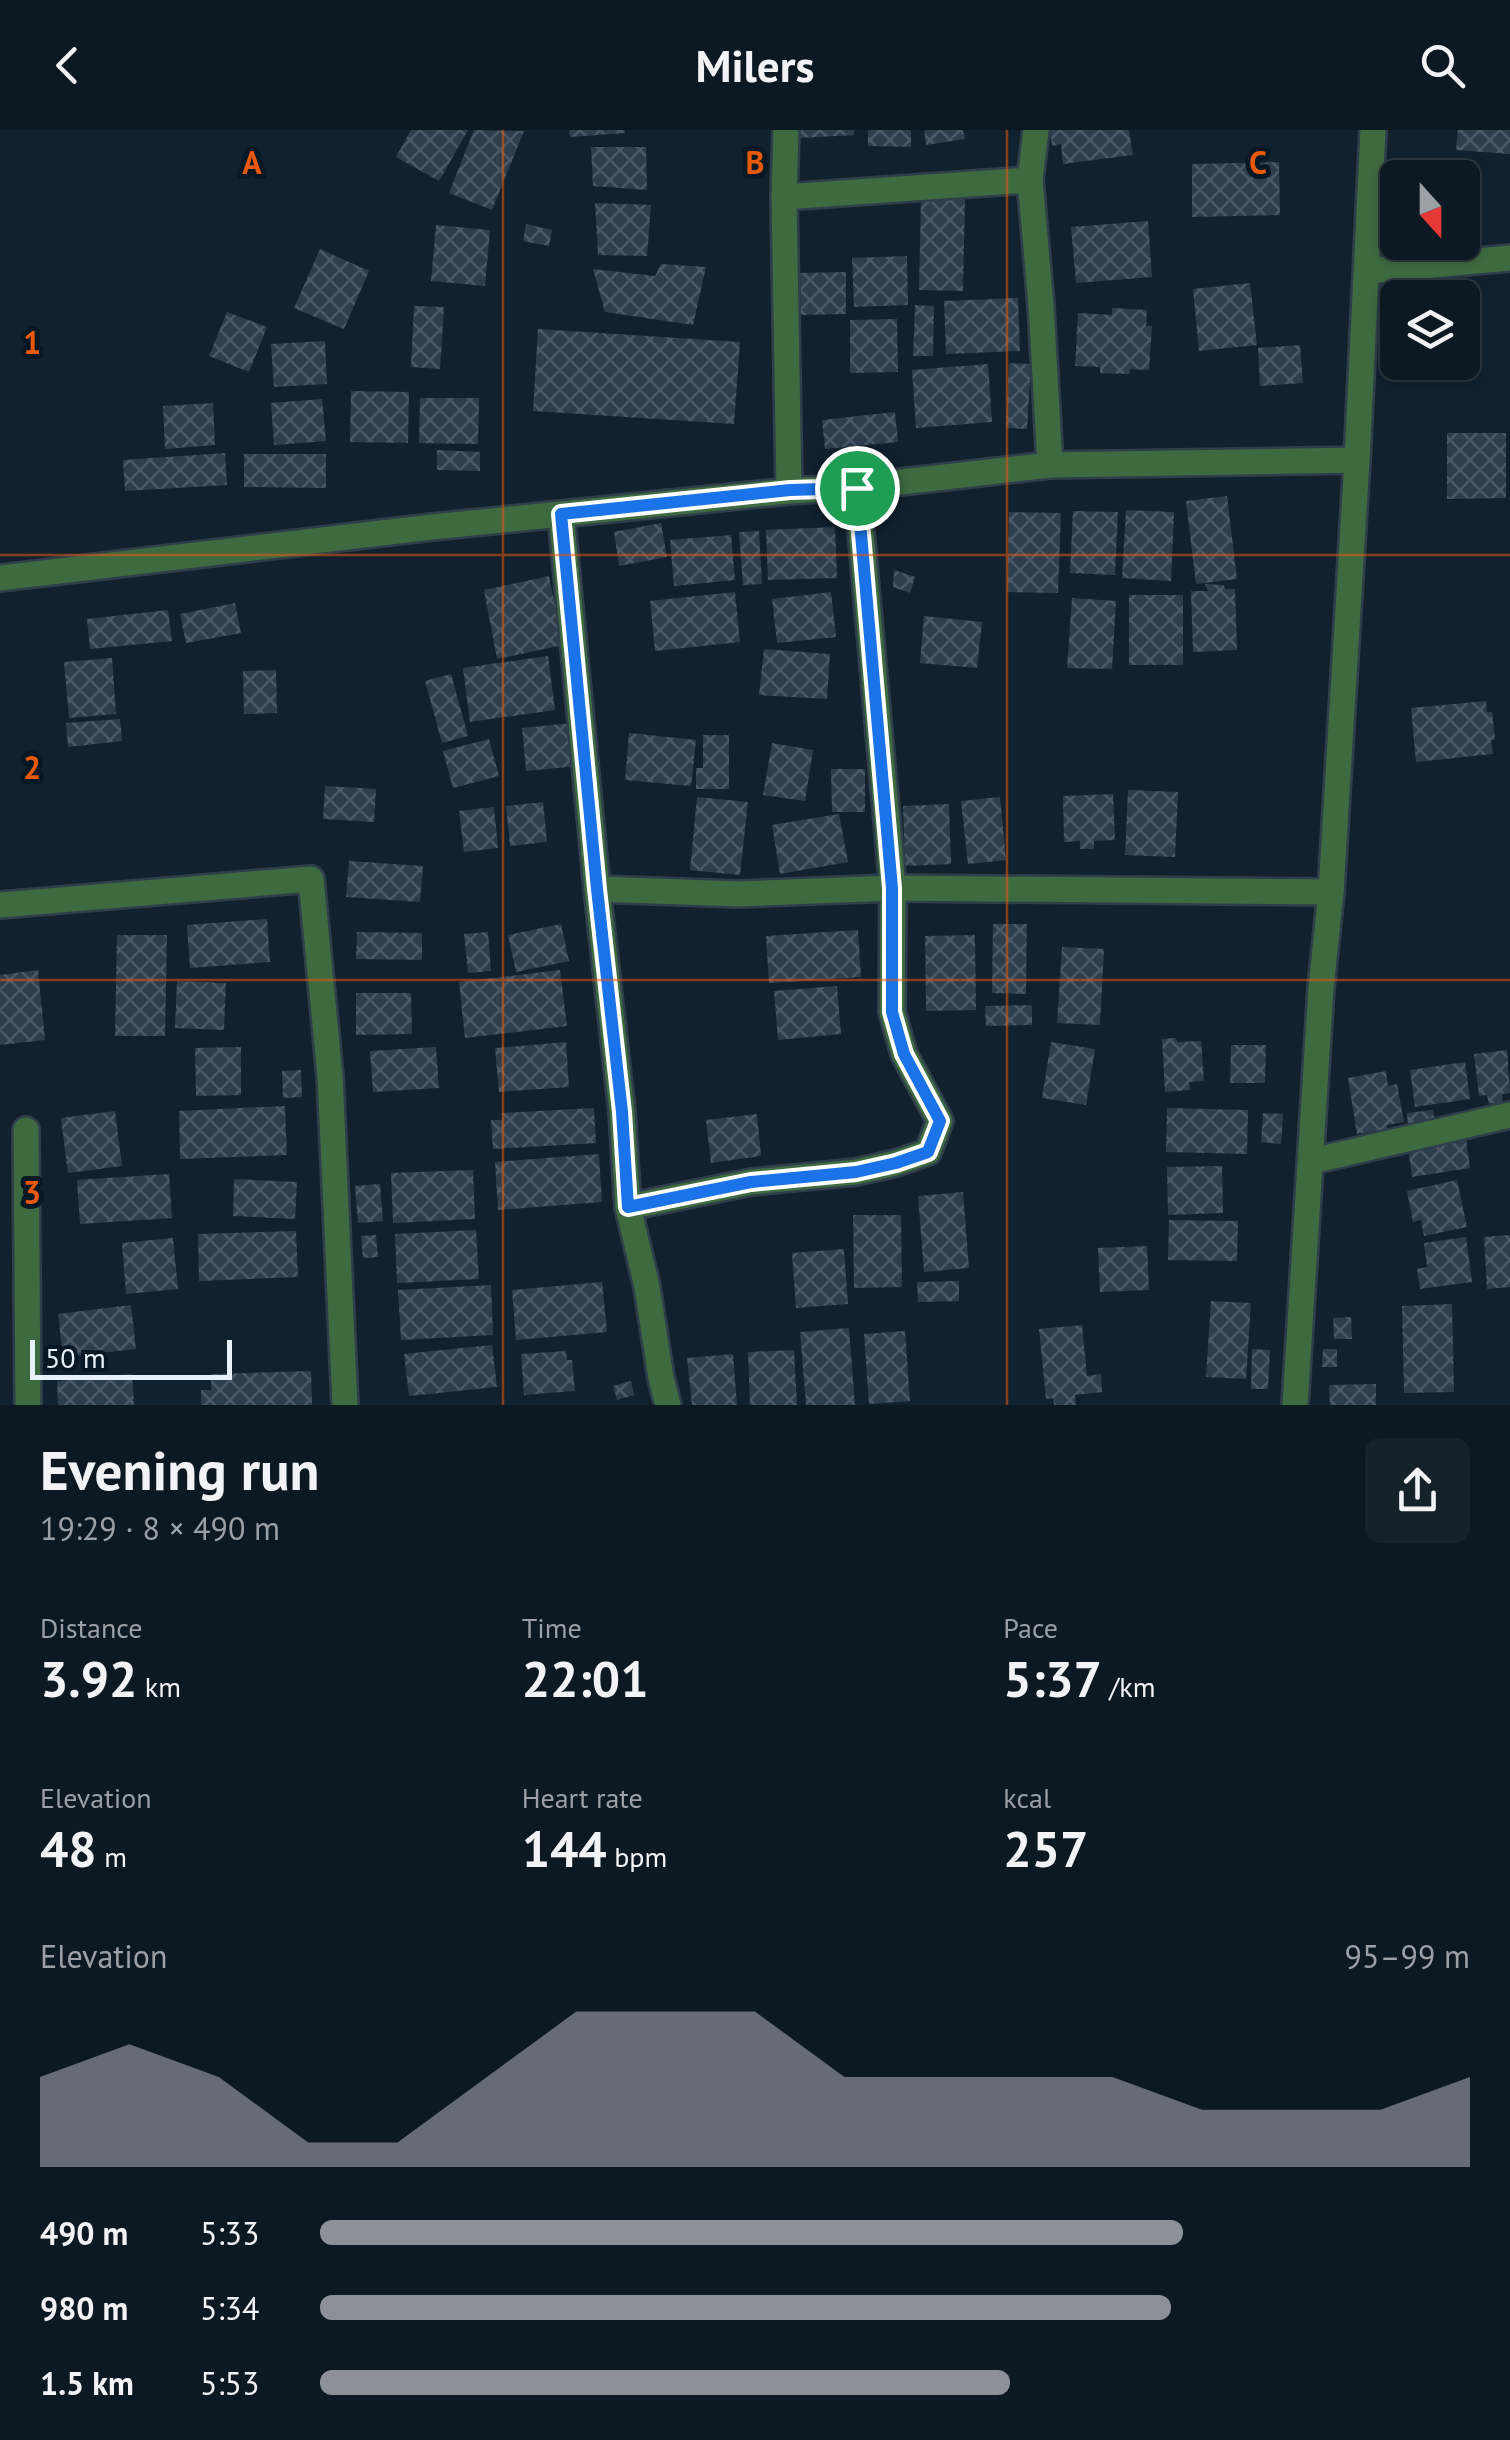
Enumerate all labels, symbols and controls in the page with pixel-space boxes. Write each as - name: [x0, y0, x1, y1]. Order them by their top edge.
- text: Milers: [696, 36, 814, 94]
- icon: back: [40, 38, 95, 93]
- icon: search: [1415, 38, 1470, 93]
- text: A: [242, 141, 262, 183]
- text: B: [746, 141, 764, 183]
- text: C: [1249, 141, 1267, 183]
- north arrow: [1380, 160, 1480, 260]
- map controls: [1380, 160, 1480, 380]
- button: layers: [1380, 280, 1480, 380]
- text: 1: [23, 321, 41, 363]
- pin: [815, 446, 900, 531]
- icon: arrive: [830, 461, 885, 516]
- text: 2: [23, 746, 41, 788]
- text: 3: [23, 1171, 41, 1213]
- scale bar: [30, 1335, 232, 1380]
- text: 50 m: [45, 1339, 106, 1376]
- text: Evening run: [40, 1434, 320, 1505]
- button: share: [1365, 1438, 1470, 1543]
- text: 19:29 · 8 × 490 m: [40, 1507, 280, 1549]
- text: Distance: [40, 1609, 143, 1646]
- text: Time: [522, 1609, 582, 1646]
- text: Pace: [1003, 1609, 1058, 1646]
- text: 3.92: [40, 1646, 137, 1711]
- text: 22:01: [522, 1646, 649, 1711]
- text: 5:37: [1003, 1646, 1102, 1711]
- text: km: [137, 1668, 181, 1705]
- text: /km: [1102, 1668, 1155, 1705]
- text: Elevation: [40, 1779, 152, 1816]
- text: Heart rate: [522, 1779, 643, 1816]
- text: kcal: [1003, 1779, 1051, 1816]
- text: 48: [40, 1816, 97, 1881]
- text: 144: [522, 1816, 607, 1881]
- text: 257: [1003, 1816, 1088, 1881]
- text: m: [97, 1838, 127, 1875]
- text: bpm: [607, 1838, 667, 1875]
- text: Elevation: [40, 1935, 167, 1977]
- text: 95–99 m: [1345, 1935, 1470, 1977]
- text: 490 m: [40, 2212, 128, 2254]
- text: 5:33: [200, 2212, 259, 2254]
- text: 980 m: [40, 2287, 128, 2329]
- text: 5:34: [200, 2287, 259, 2329]
- text: 1.5 km: [40, 2362, 134, 2404]
- text: 5:53: [200, 2362, 259, 2404]

